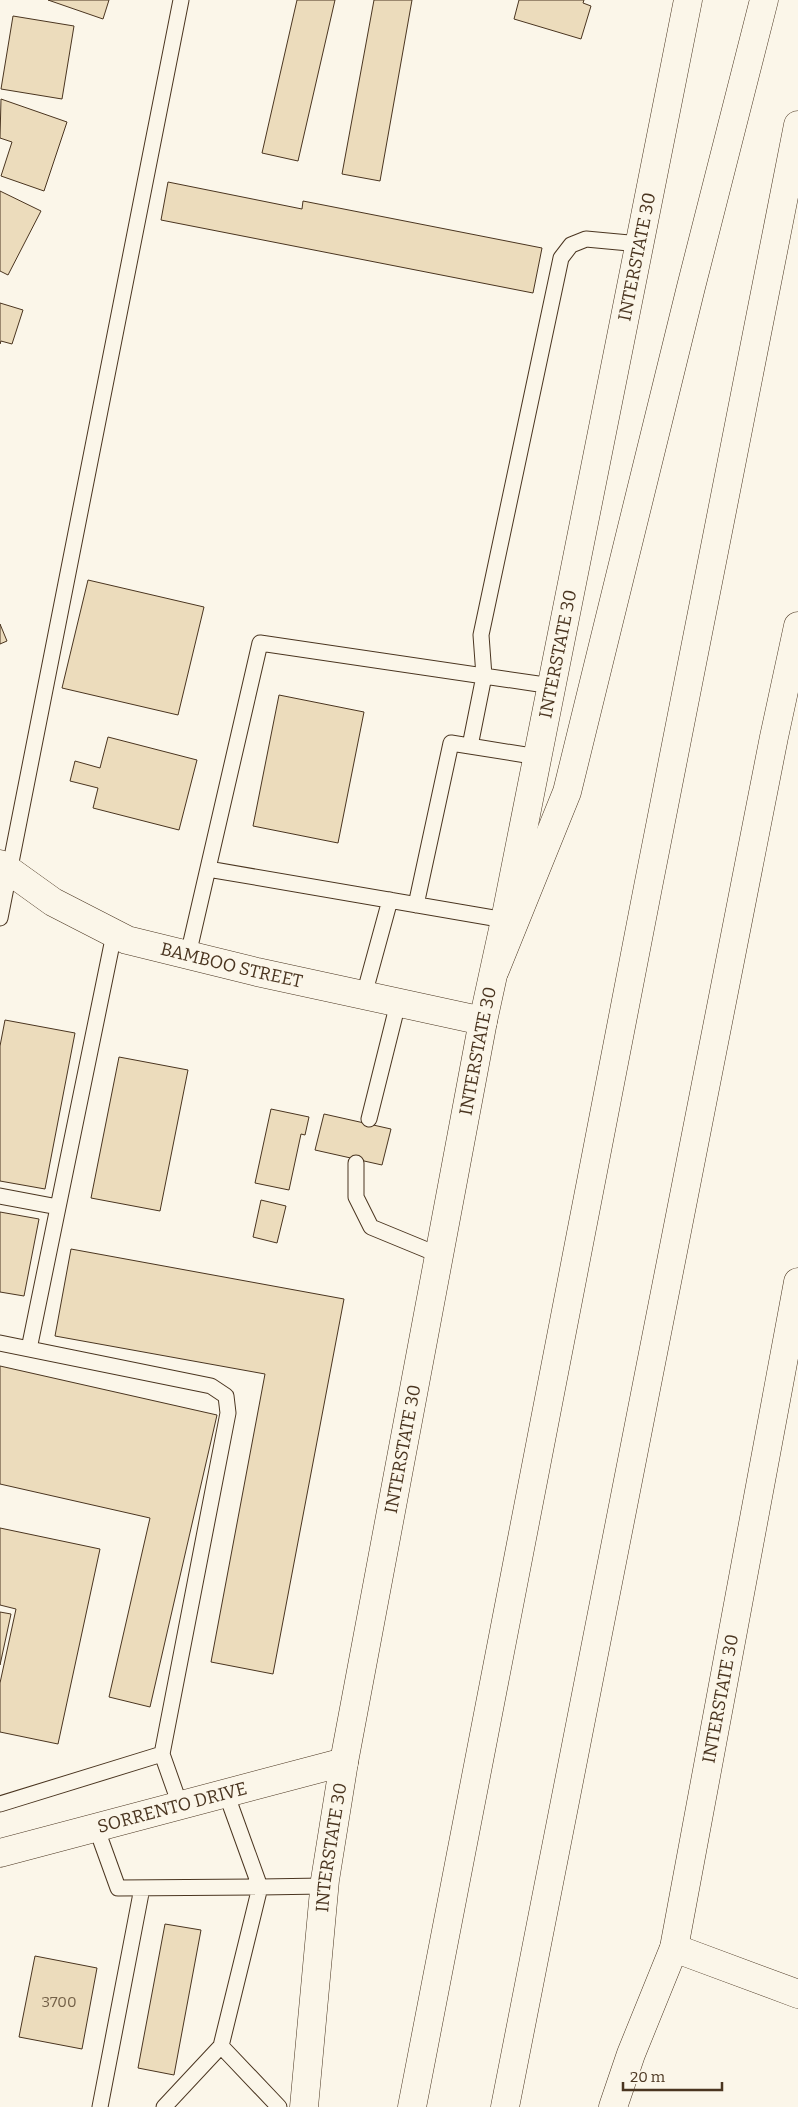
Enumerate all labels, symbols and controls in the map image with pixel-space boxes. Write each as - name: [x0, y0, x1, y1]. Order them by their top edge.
- street label: INTERSTATE 30: [613, 191, 660, 323]
- street label: INTERSTATE 30: [534, 588, 581, 720]
- street label: BAMBOO STREET: [158, 938, 305, 993]
- street label: INTERSTATE 30: [455, 984, 501, 1117]
- street label: INTERSTATE 30: [380, 1383, 426, 1515]
- street label: INTERSTATE 30: [698, 1632, 743, 1765]
- street label: SORRENTO DRIVE: [95, 1777, 249, 1838]
- street label: INTERSTATE 30: [311, 1781, 352, 1913]
- house number: 3700: [41, 1993, 77, 2011]
- scale bar: [623, 2060, 722, 2092]
- text: 20 m: [630, 2068, 666, 2086]

